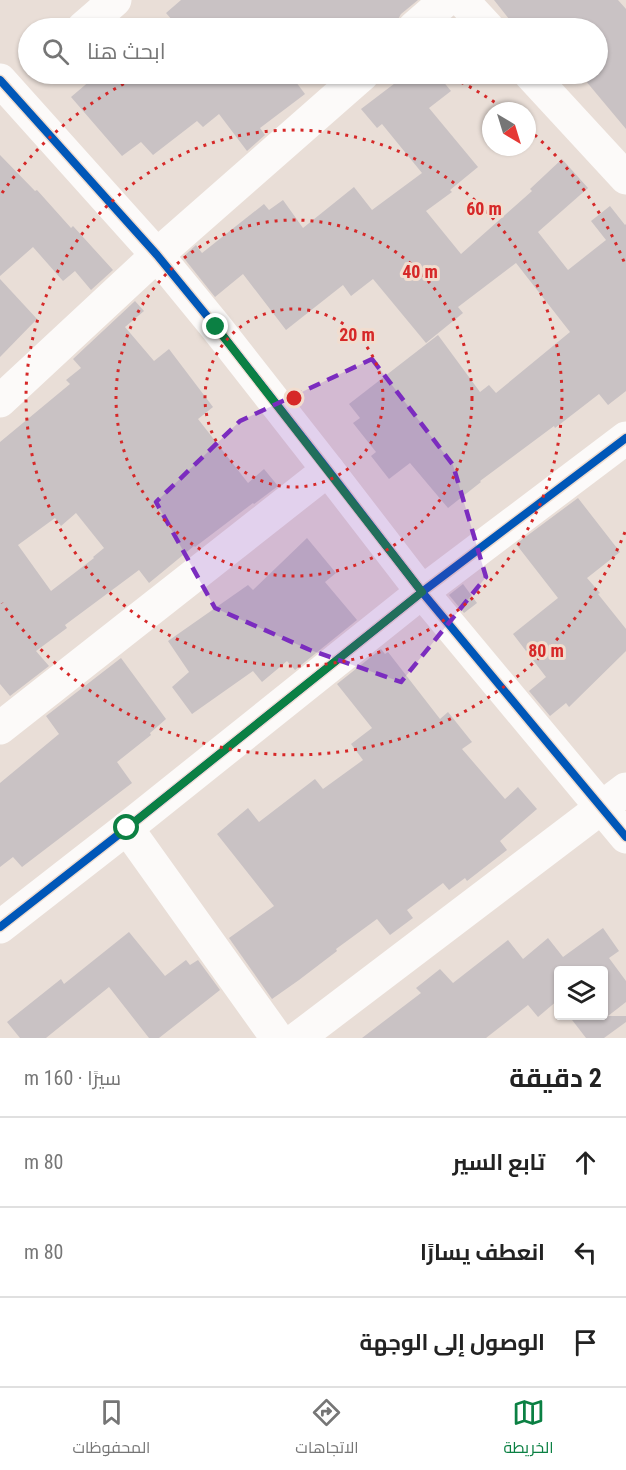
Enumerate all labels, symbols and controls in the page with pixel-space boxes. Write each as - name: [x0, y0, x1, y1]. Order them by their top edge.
- search box: [18, 18, 608, 84]
- icon: search: [39, 35, 72, 68]
- text: ابحث هنا: [87, 39, 166, 64]
- north arrow: [482, 102, 536, 156]
- text: 60 m: [466, 198, 502, 219]
- text: 40 m: [402, 261, 438, 282]
- route end: [202, 313, 228, 339]
- text: 20 m: [339, 324, 375, 345]
- centre of rings: [284, 388, 304, 408]
- text: 80 m: [528, 640, 564, 661]
- route start: [113, 814, 139, 840]
- map controls: [554, 966, 608, 1020]
- button: layers: [554, 966, 608, 1020]
- text: 2 دقيقة: [509, 1063, 602, 1093]
- text: سيرًا · 160 m: [24, 1066, 121, 1090]
- icon: ahead: [569, 1146, 602, 1179]
- text: 80 m: [24, 1150, 63, 1174]
- text: تابع السير: [452, 1150, 545, 1175]
- icon: left: [569, 1236, 602, 1269]
- text: 80 m: [24, 1240, 63, 1264]
- text: انعطف يسارًا: [420, 1240, 545, 1265]
- icon: arrive: [569, 1326, 602, 1359]
- text: الوصول إلى الوجهة: [360, 1330, 545, 1355]
- tab: المحفوظات: [72, 1396, 150, 1462]
- tab: الاتجاهات: [295, 1396, 359, 1462]
- tab: الخريطة: [504, 1396, 554, 1462]

